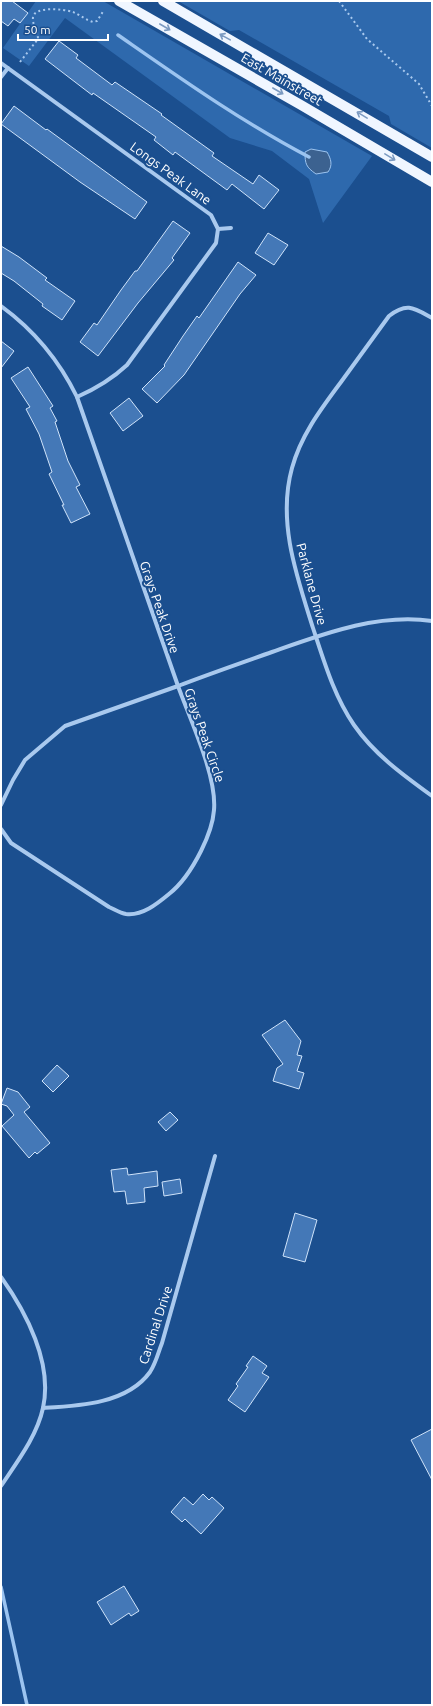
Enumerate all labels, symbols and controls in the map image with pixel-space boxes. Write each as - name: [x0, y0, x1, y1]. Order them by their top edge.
- scale bar: [18, 16, 108, 42]
- text: 50 m: [24, 23, 51, 36]
- one-way arrow: [158, 24, 170, 32]
- one-way arrow: [220, 32, 232, 40]
- street label: East Mainstreet: [239, 50, 325, 108]
- one-way arrow: [271, 88, 283, 96]
- one-way arrow: [356, 111, 368, 119]
- street label: Longs Peak Lane: [128, 139, 214, 207]
- one-way arrow: [384, 154, 396, 162]
- street label: Parklane Drive: [294, 541, 330, 627]
- street label: Grays Peak Drive: [138, 559, 182, 655]
- street label: Grays Peak Circle: [182, 686, 228, 784]
- street label: Cardinal Drive: [136, 1284, 174, 1366]

